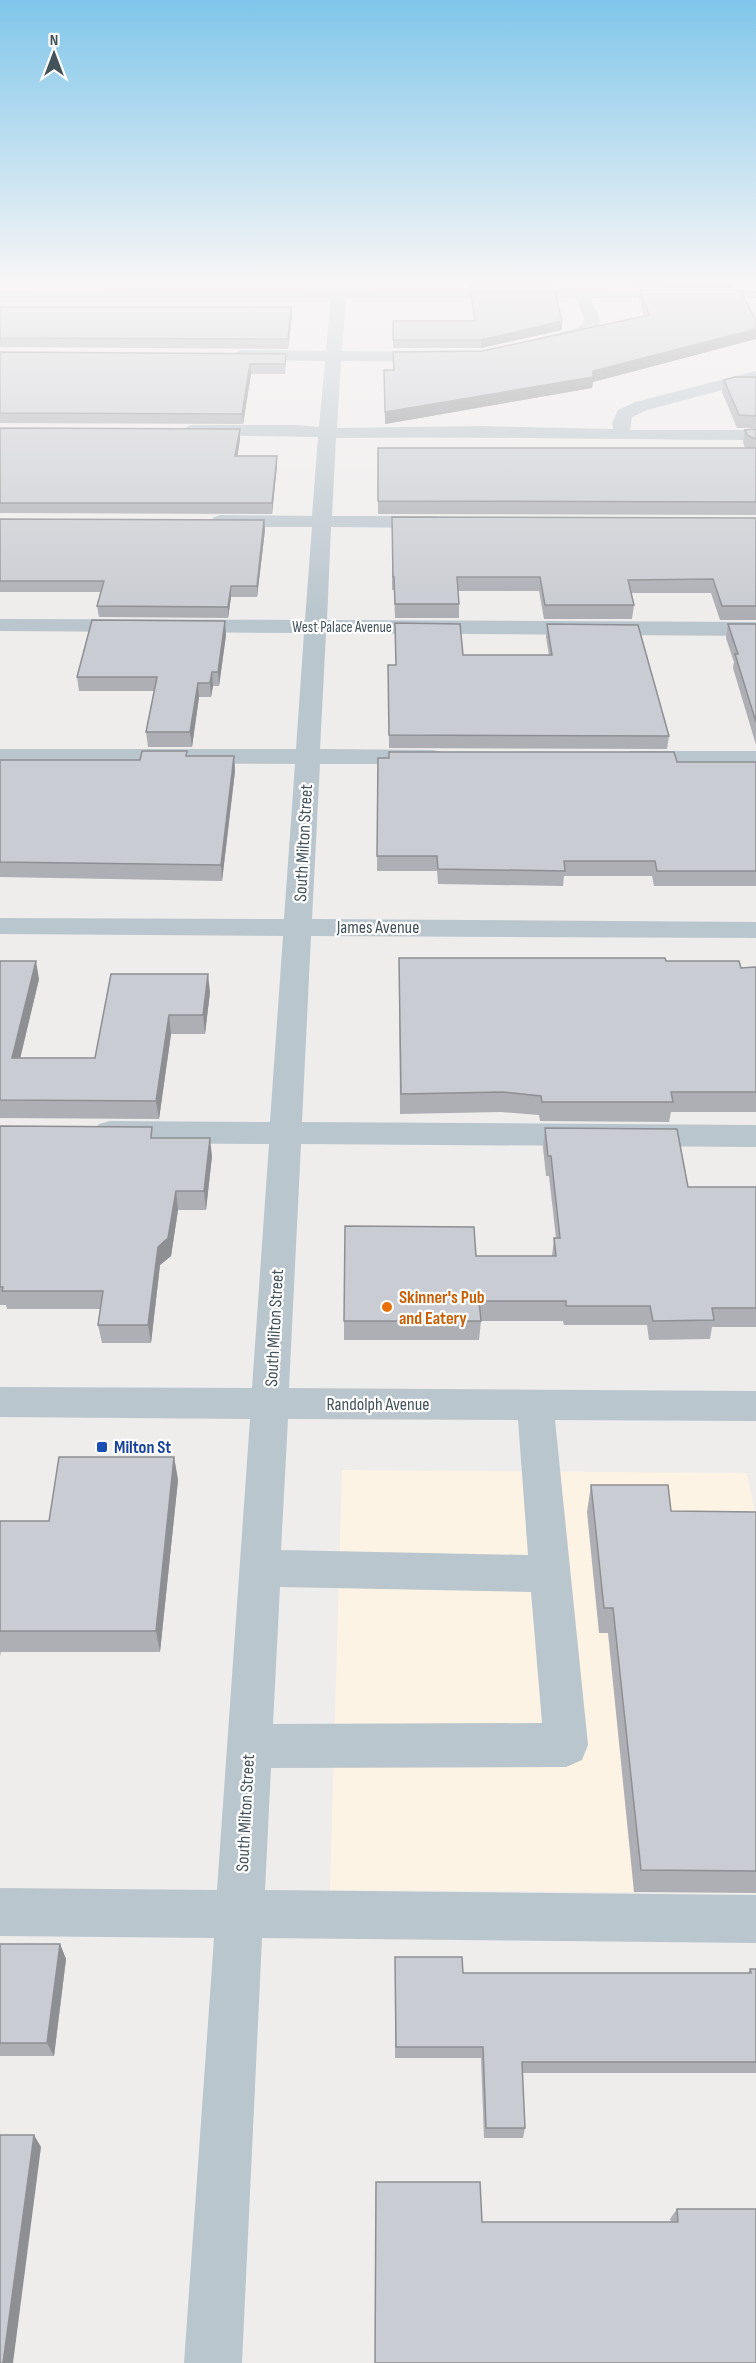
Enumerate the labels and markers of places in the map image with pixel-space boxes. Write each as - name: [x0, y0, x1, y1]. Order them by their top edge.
- place label: Skinner's Pub and Eatery: [399, 1287, 485, 1329]
- marker: Skinner's Pub and Eatery: [380, 1300, 394, 1314]
- place label: Milton St: [114, 1437, 171, 1458]
- marker: Milton St: [95, 1440, 109, 1454]

